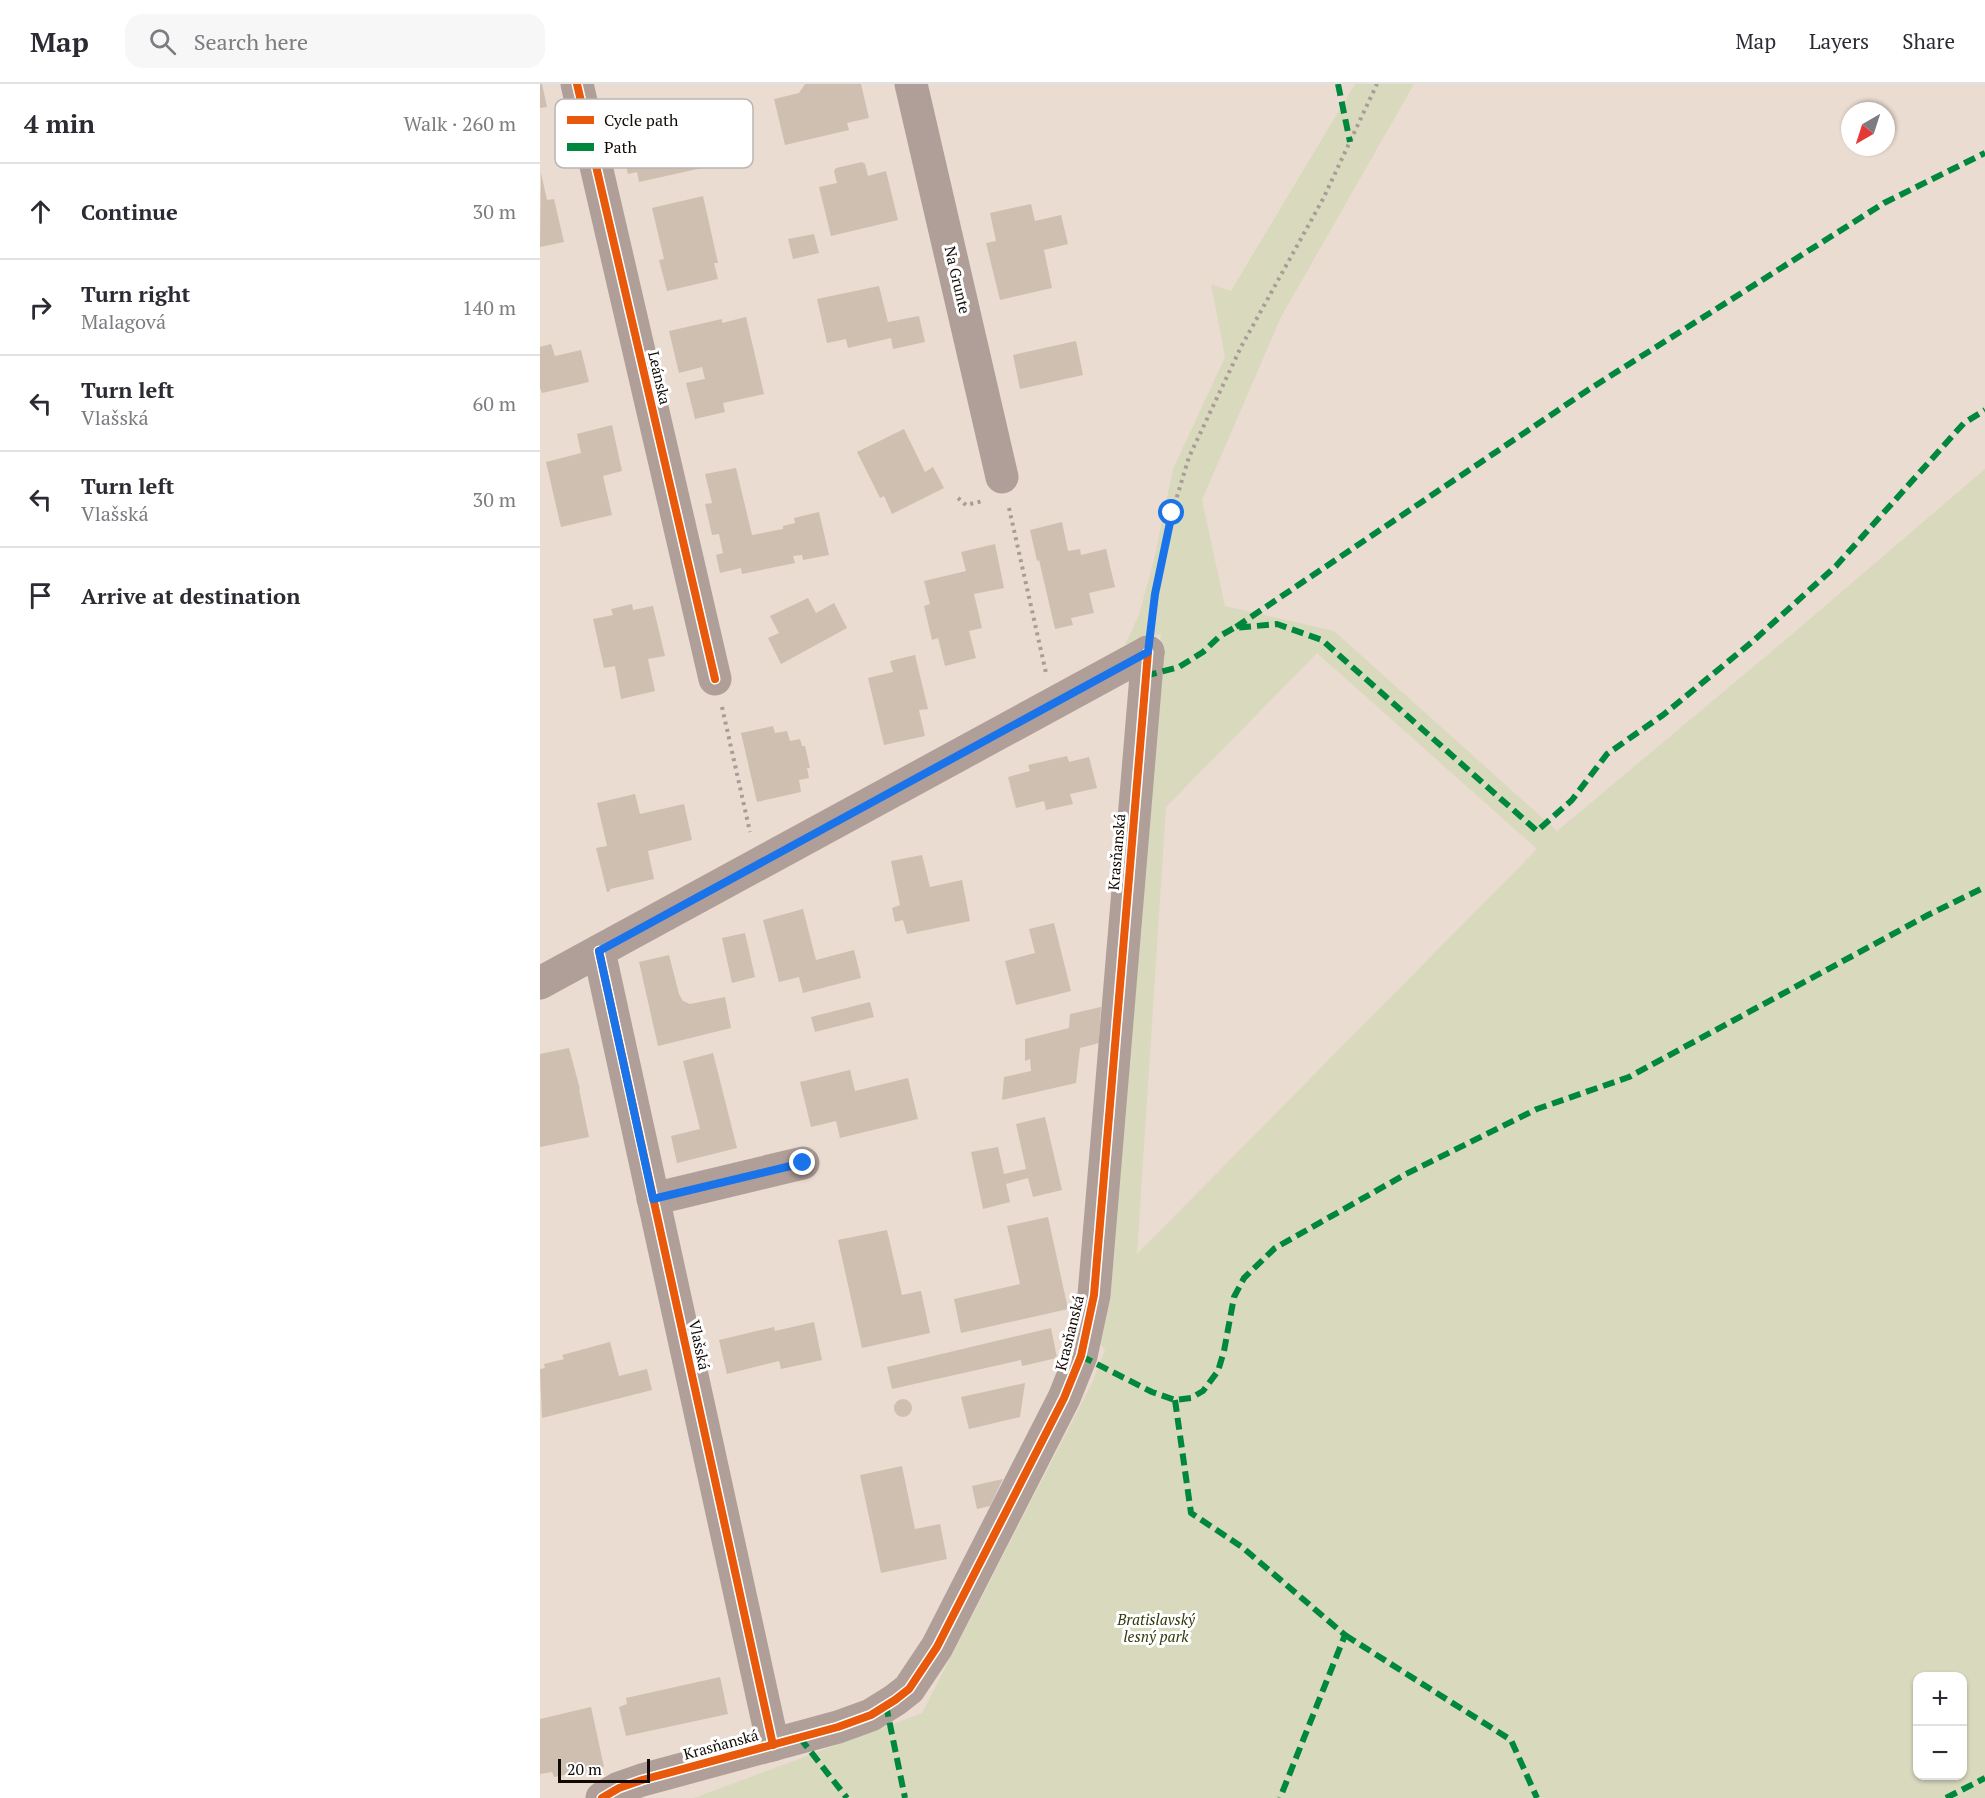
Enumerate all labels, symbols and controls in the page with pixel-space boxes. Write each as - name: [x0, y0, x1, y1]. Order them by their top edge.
- search box: [125, 14, 545, 68]
- text: Map: [30, 23, 89, 60]
- icon: search: [146, 25, 179, 58]
- text: Search here: [194, 27, 308, 56]
- text: Map: [1735, 27, 1776, 55]
- text: Layers: [1809, 27, 1869, 55]
- text: Share: [1902, 27, 1955, 55]
- legend: [555, 99, 753, 168]
- north arrow: [1841, 102, 1895, 156]
- text: 4 min: [24, 106, 95, 140]
- text: Cycle path: [604, 109, 679, 131]
- text: Walk · 260 m: [404, 110, 516, 137]
- text: Path: [604, 136, 638, 158]
- icon: ahead: [24, 195, 57, 228]
- text: Continue: [81, 197, 178, 226]
- text: 30 m: [473, 198, 516, 225]
- street label: Na Grunte: [940, 244, 975, 316]
- text: Turn right: [81, 279, 190, 308]
- icon: right: [24, 291, 57, 324]
- text: 140 m: [462, 294, 516, 321]
- text: Malagová: [81, 308, 166, 335]
- street label: Leánska: [644, 349, 676, 407]
- text: Turn left: [81, 375, 174, 404]
- icon: left: [24, 387, 57, 420]
- text: 60 m: [473, 390, 516, 417]
- text: Vlašská: [81, 404, 149, 431]
- text: Turn left: [81, 471, 174, 500]
- icon: left: [24, 483, 57, 516]
- text: 30 m: [473, 486, 516, 513]
- route start: [1158, 499, 1184, 525]
- text: Vlašská: [81, 500, 149, 527]
- icon: arrive: [24, 579, 57, 612]
- text: Arrive at destination: [81, 581, 300, 610]
- street label: Krasňanská: [1103, 812, 1129, 891]
- route end: [789, 1149, 815, 1175]
- street label: Krasňanská: [1050, 1293, 1088, 1372]
- street label: Vlašská: [685, 1318, 715, 1372]
- park label: Bratislavský lesný park: [1116, 1609, 1196, 1646]
- map controls: [1913, 1672, 1967, 1780]
- button: +: [1913, 1672, 1967, 1726]
- street label: Krasňanská: [681, 1724, 761, 1764]
- button: −: [1913, 1726, 1967, 1780]
- scale bar: [558, 1756, 650, 1784]
- text: 20 m: [567, 1758, 602, 1780]

